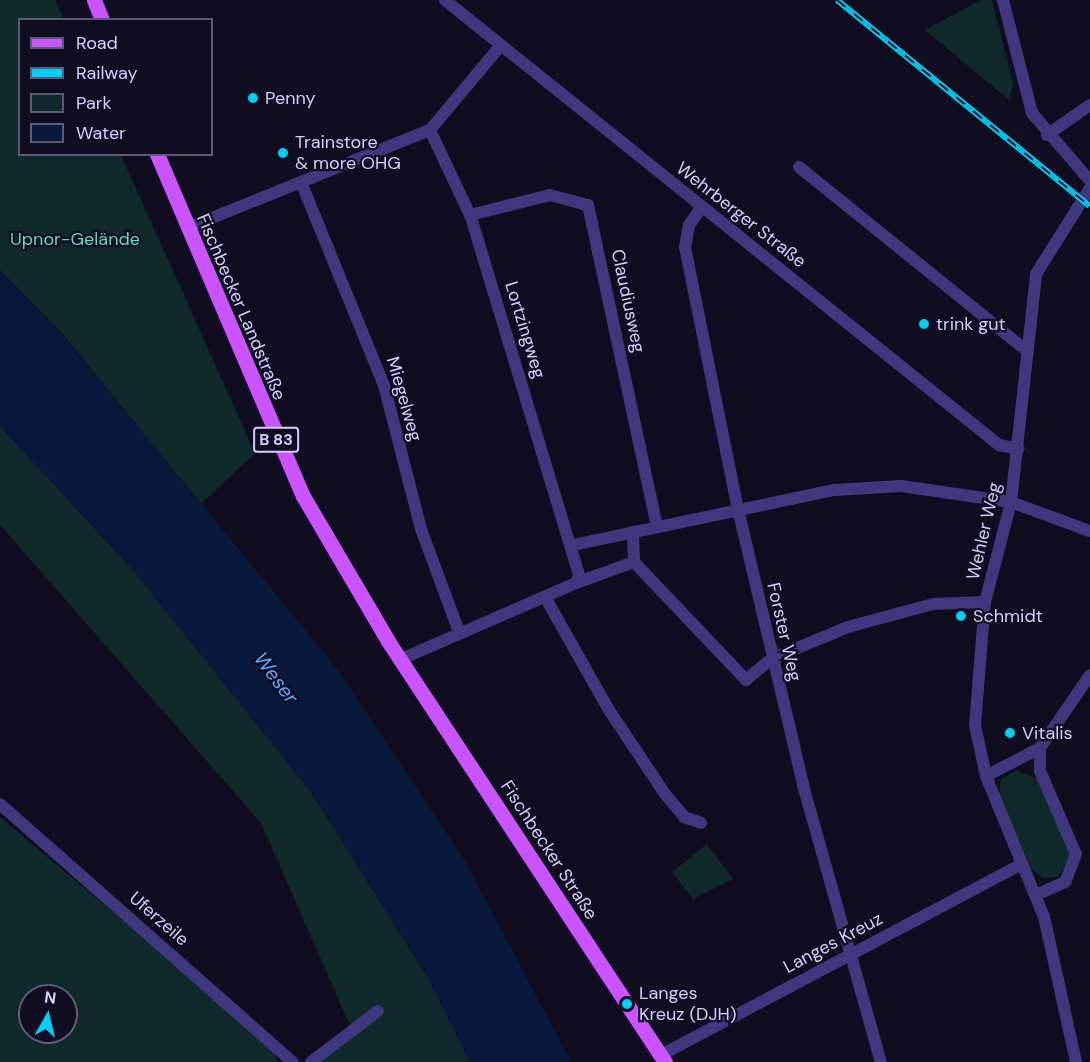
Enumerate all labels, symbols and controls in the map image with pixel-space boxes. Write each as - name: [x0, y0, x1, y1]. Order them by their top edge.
- legend: [18, 18, 213, 156]
- text: Road: [76, 31, 118, 55]
- text: Railway: [76, 61, 138, 85]
- place label: Penny: [265, 87, 316, 109]
- text: Park: [76, 91, 112, 115]
- marker: Penny: [246, 91, 260, 105]
- text: Water: [76, 121, 126, 145]
- place label: Trainstore & more OHG: [295, 132, 401, 174]
- marker: Trainstore & more OHG: [276, 146, 290, 160]
- street label: Wehrberger Straße: [672, 158, 810, 272]
- street label: Fischbecker Landstraße: [192, 211, 290, 403]
- park label: Upnor-Gelände: [10, 228, 140, 250]
- street label: Claudiusweg: [606, 247, 650, 355]
- street label: Lortzingweg: [500, 279, 550, 381]
- place label: trink gut: [936, 313, 1006, 335]
- marker: trink gut: [917, 317, 931, 331]
- street label: Miegelweg: [382, 354, 426, 444]
- road number: B 83: [252, 427, 300, 453]
- street label: Wehler Weg: [962, 480, 1006, 582]
- street label: Forster Weg: [762, 581, 806, 683]
- place label: Schmidt: [973, 605, 1043, 627]
- marker: Schmidt: [954, 609, 968, 623]
- water label: Weser: [249, 647, 303, 709]
- place label: Vitalis: [1022, 722, 1073, 744]
- marker: Vitalis: [1003, 726, 1017, 740]
- street label: Fischbecker Straße: [496, 776, 602, 924]
- street label: Uferzeile: [125, 887, 193, 951]
- street label: Langes Kreuz: [780, 908, 886, 978]
- place label: Langes Kreuz (DJH): [639, 983, 736, 1026]
- north arrow: [18, 984, 78, 1044]
- text: N: [43, 986, 58, 1009]
- marker: Langes Kreuz (DJH): [620, 997, 634, 1011]

